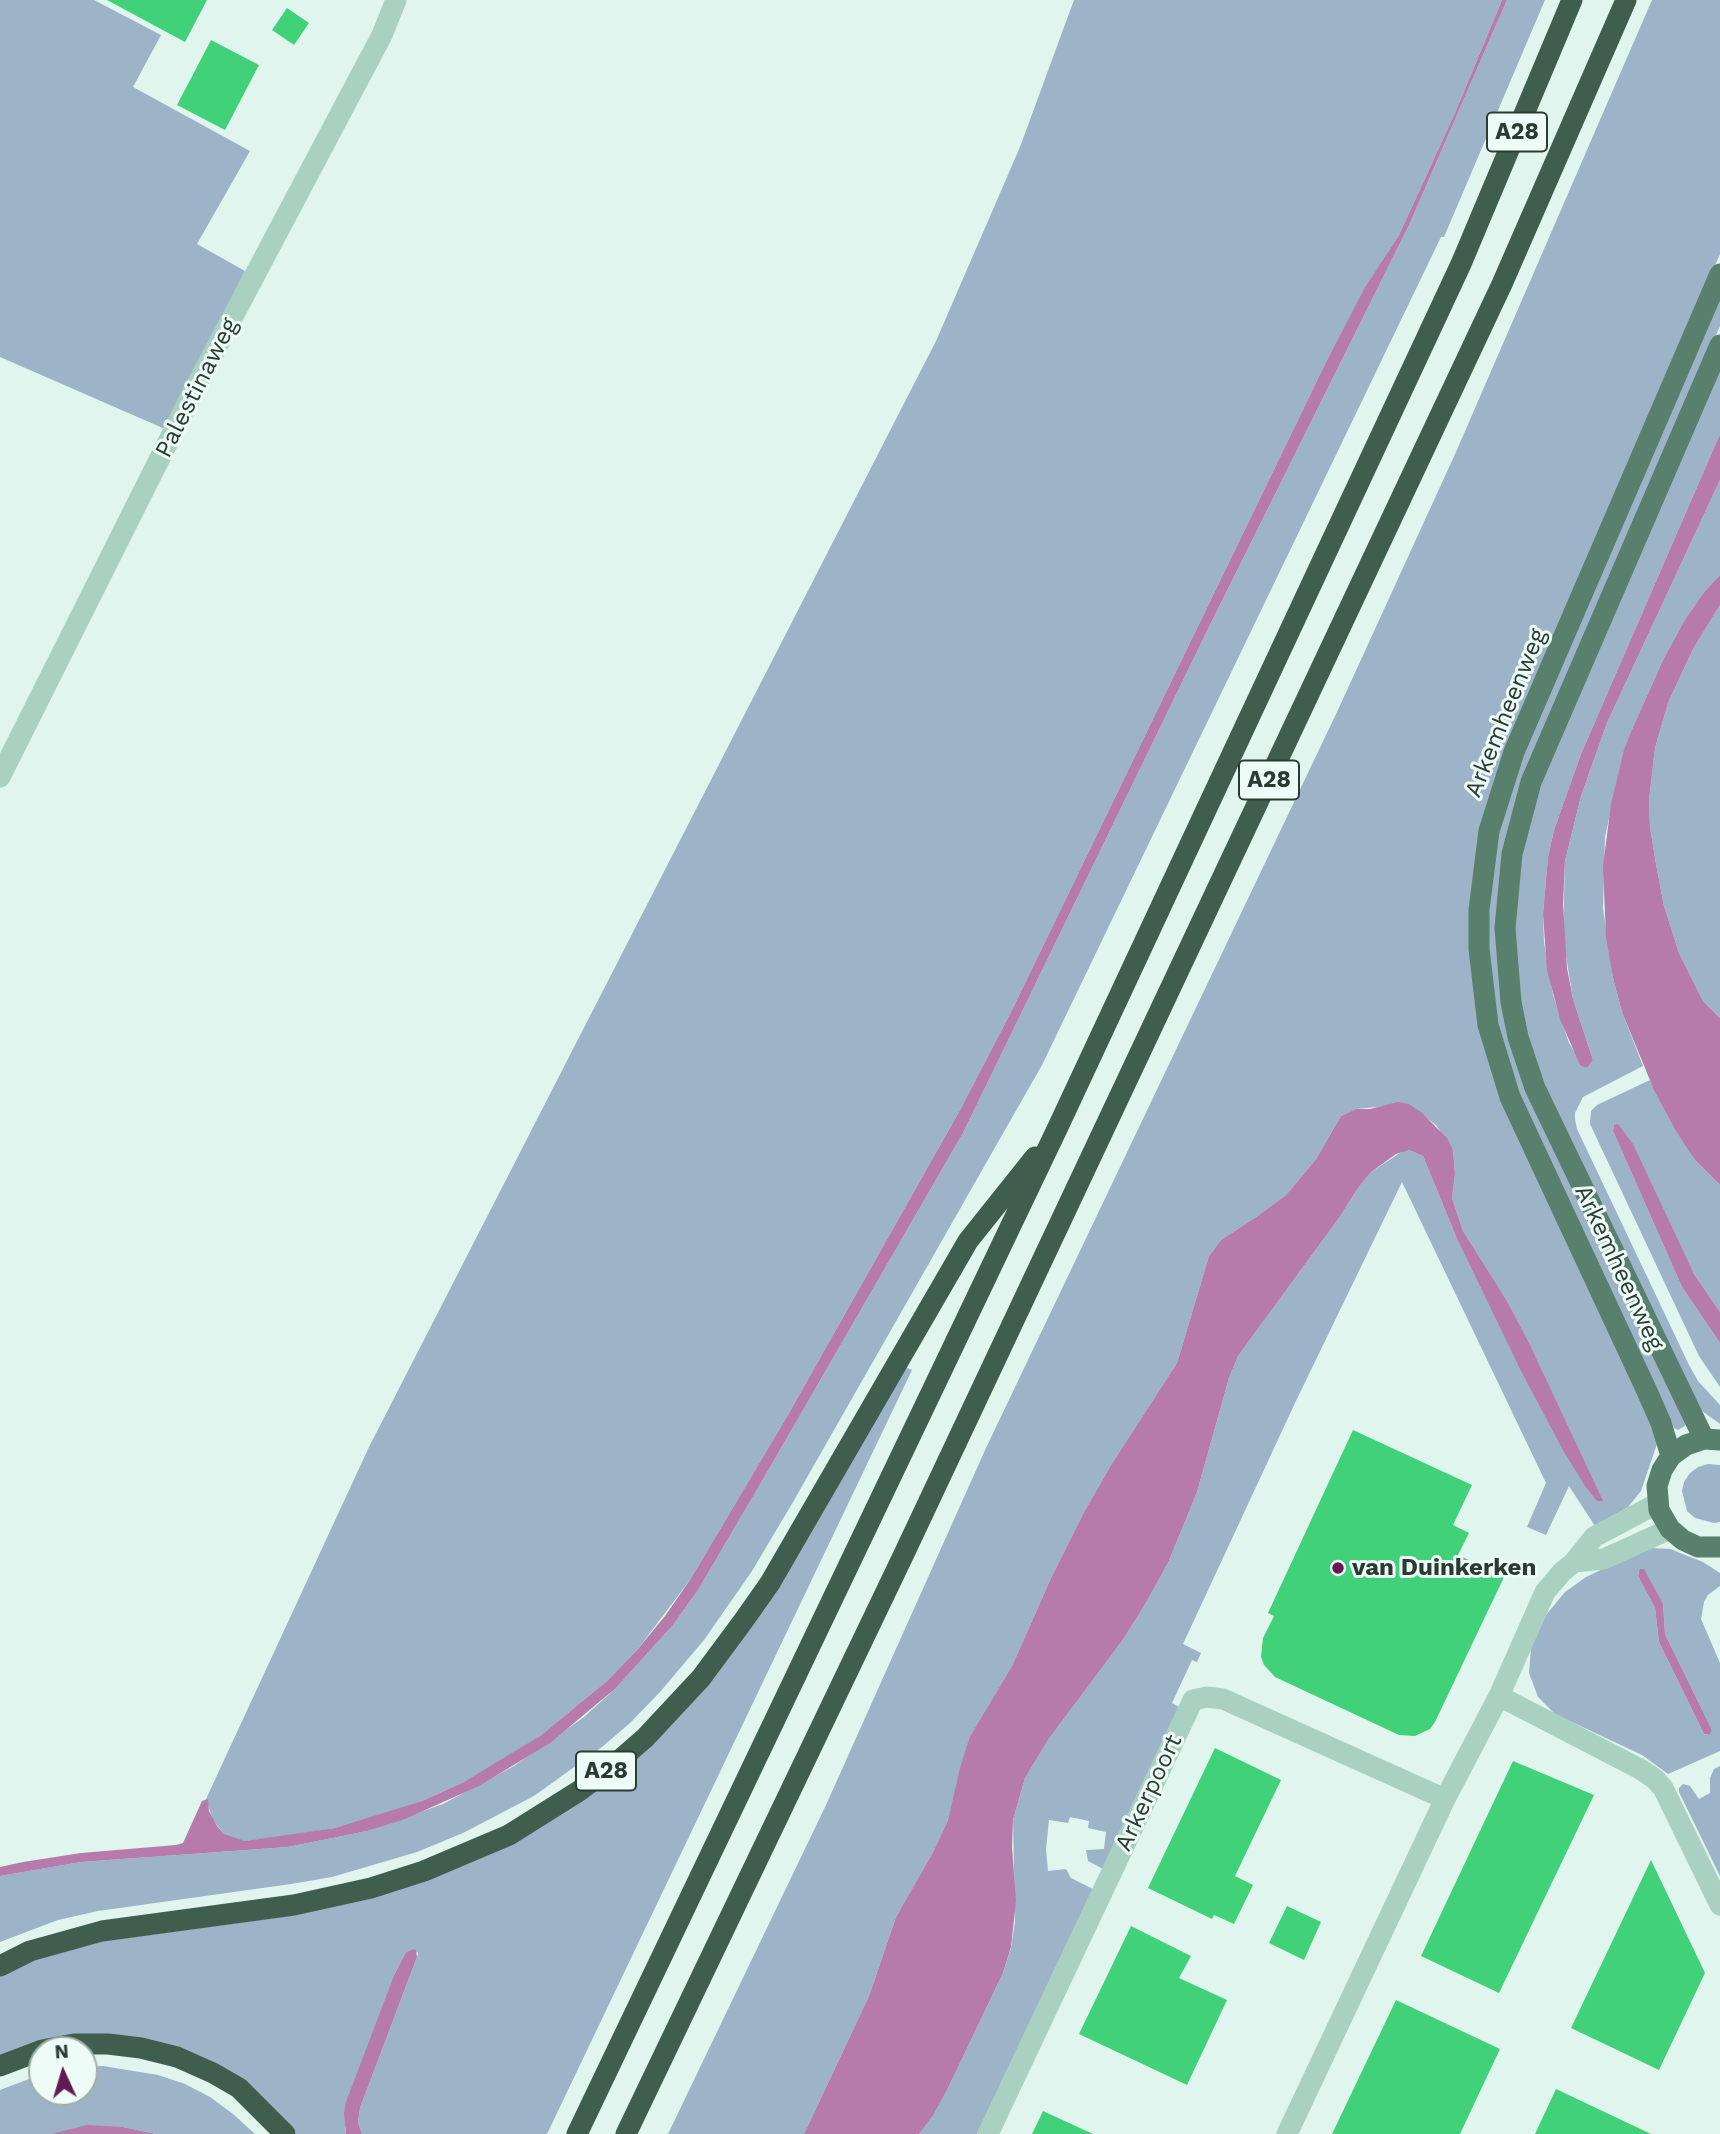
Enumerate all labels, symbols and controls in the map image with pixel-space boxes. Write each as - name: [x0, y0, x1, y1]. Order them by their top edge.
- road number: A28: [1487, 113, 1547, 152]
- street label: Palestinaweg: [149, 313, 245, 463]
- street label: Arkemheenweg: [1459, 625, 1553, 801]
- road number: A28: [1239, 760, 1299, 800]
- street label: Arkemheenweg: [1568, 1181, 1670, 1355]
- place label: van Duinkerken: [1352, 1554, 1536, 1582]
- marker: van Duinkerken: [1330, 1560, 1346, 1576]
- street label: Arkerpoort: [1109, 1730, 1189, 1856]
- road number: A28: [576, 1752, 636, 1790]
- north arrow: [28, 2036, 98, 2106]
- text: N: [54, 2040, 69, 2064]

